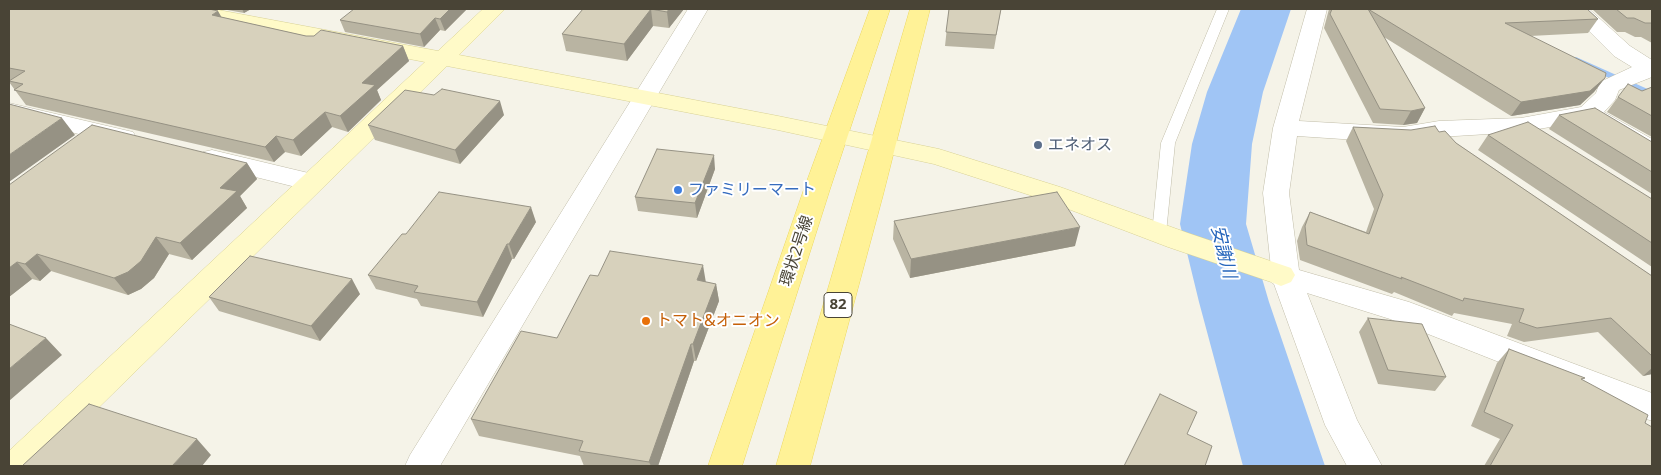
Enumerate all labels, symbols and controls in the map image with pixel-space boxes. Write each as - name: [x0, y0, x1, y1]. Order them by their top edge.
- place label: エネオス: [1048, 135, 1112, 155]
- marker: エネオス: [1032, 139, 1044, 151]
- place label: ファミリーマート: [688, 180, 816, 200]
- marker: ファミリーマート: [672, 184, 684, 196]
- street label: 環状2号線: [777, 213, 817, 289]
- water label: 安謝川: [1206, 223, 1240, 281]
- road number: 82: [824, 292, 852, 318]
- place label: トマト&オニオン: [656, 311, 780, 331]
- marker: トマト&オニオン: [640, 315, 652, 327]

